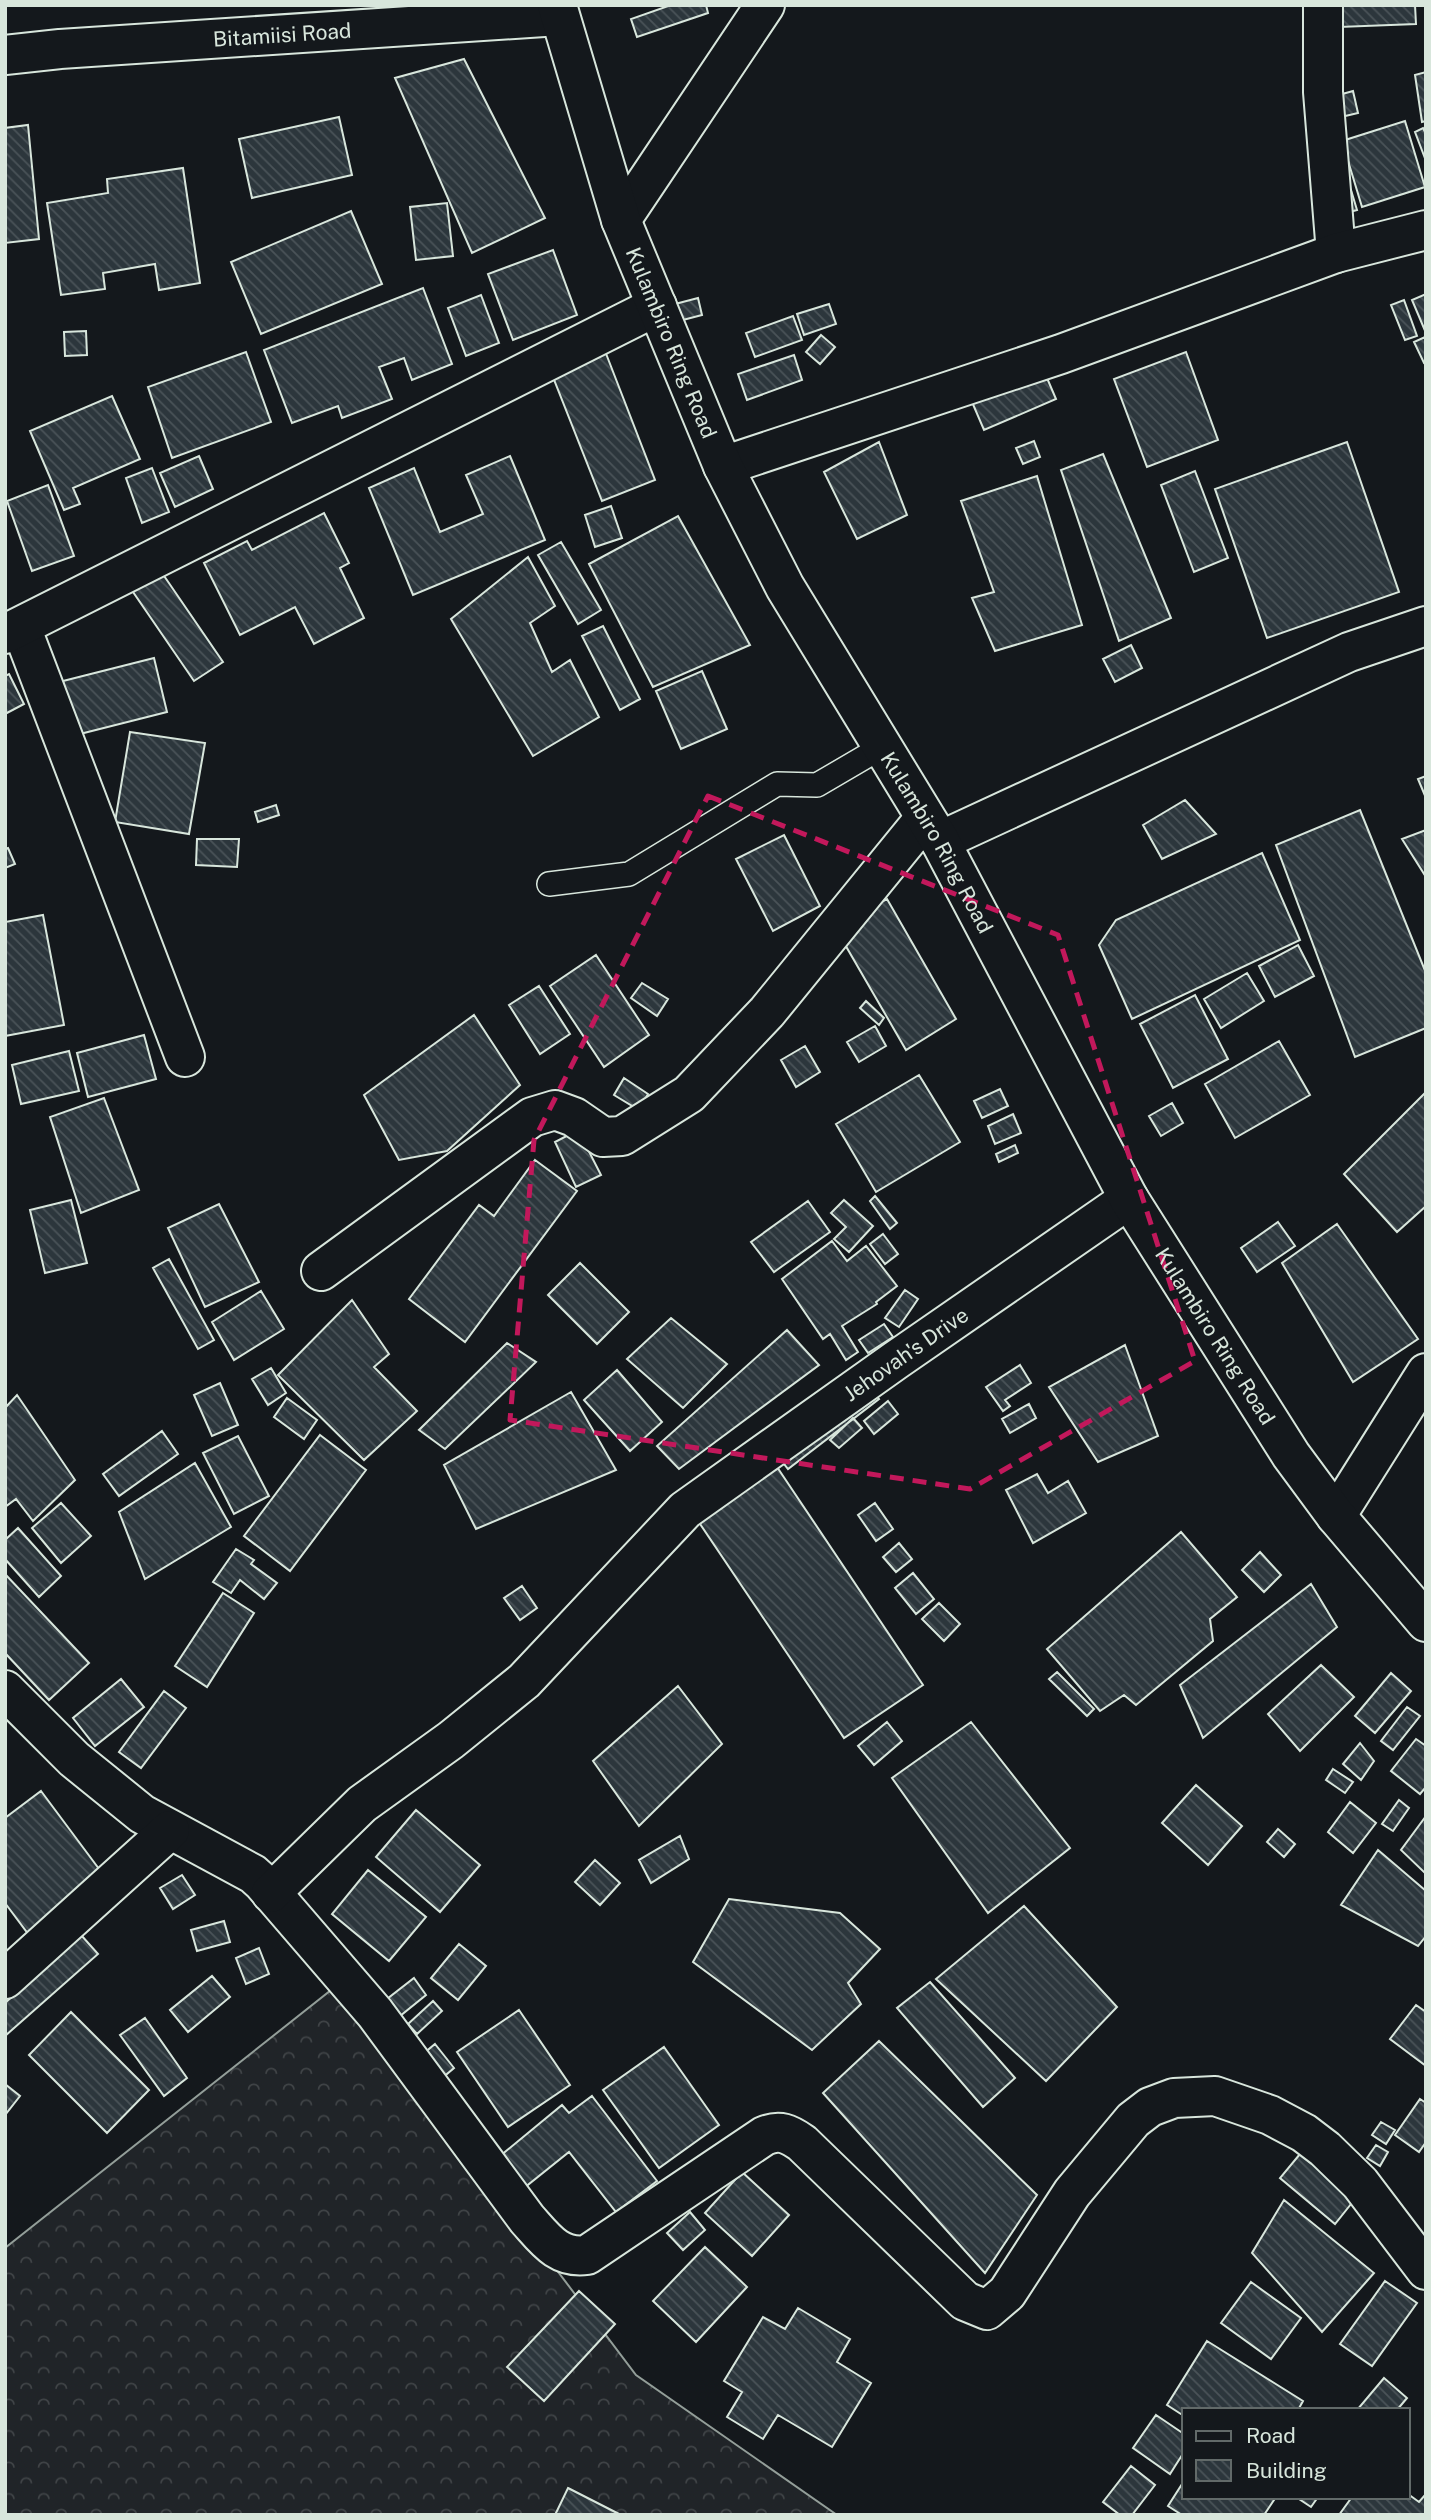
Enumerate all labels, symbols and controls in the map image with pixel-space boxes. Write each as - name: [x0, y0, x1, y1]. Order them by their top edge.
- street label: Bitamiisi Road: [212, 17, 352, 51]
- street label: Kulambiro Ring Road: [621, 243, 723, 442]
- street label: Kulambiro Ring Road: [876, 747, 999, 937]
- street label: Kulambiro Ring Road: [1150, 1243, 1281, 1429]
- street label: Jehovah's Drive: [838, 1302, 973, 1406]
- legend: [1182, 2408, 1410, 2499]
- text: Road: [1246, 2423, 1296, 2448]
- text: Building: [1246, 2458, 1327, 2483]

